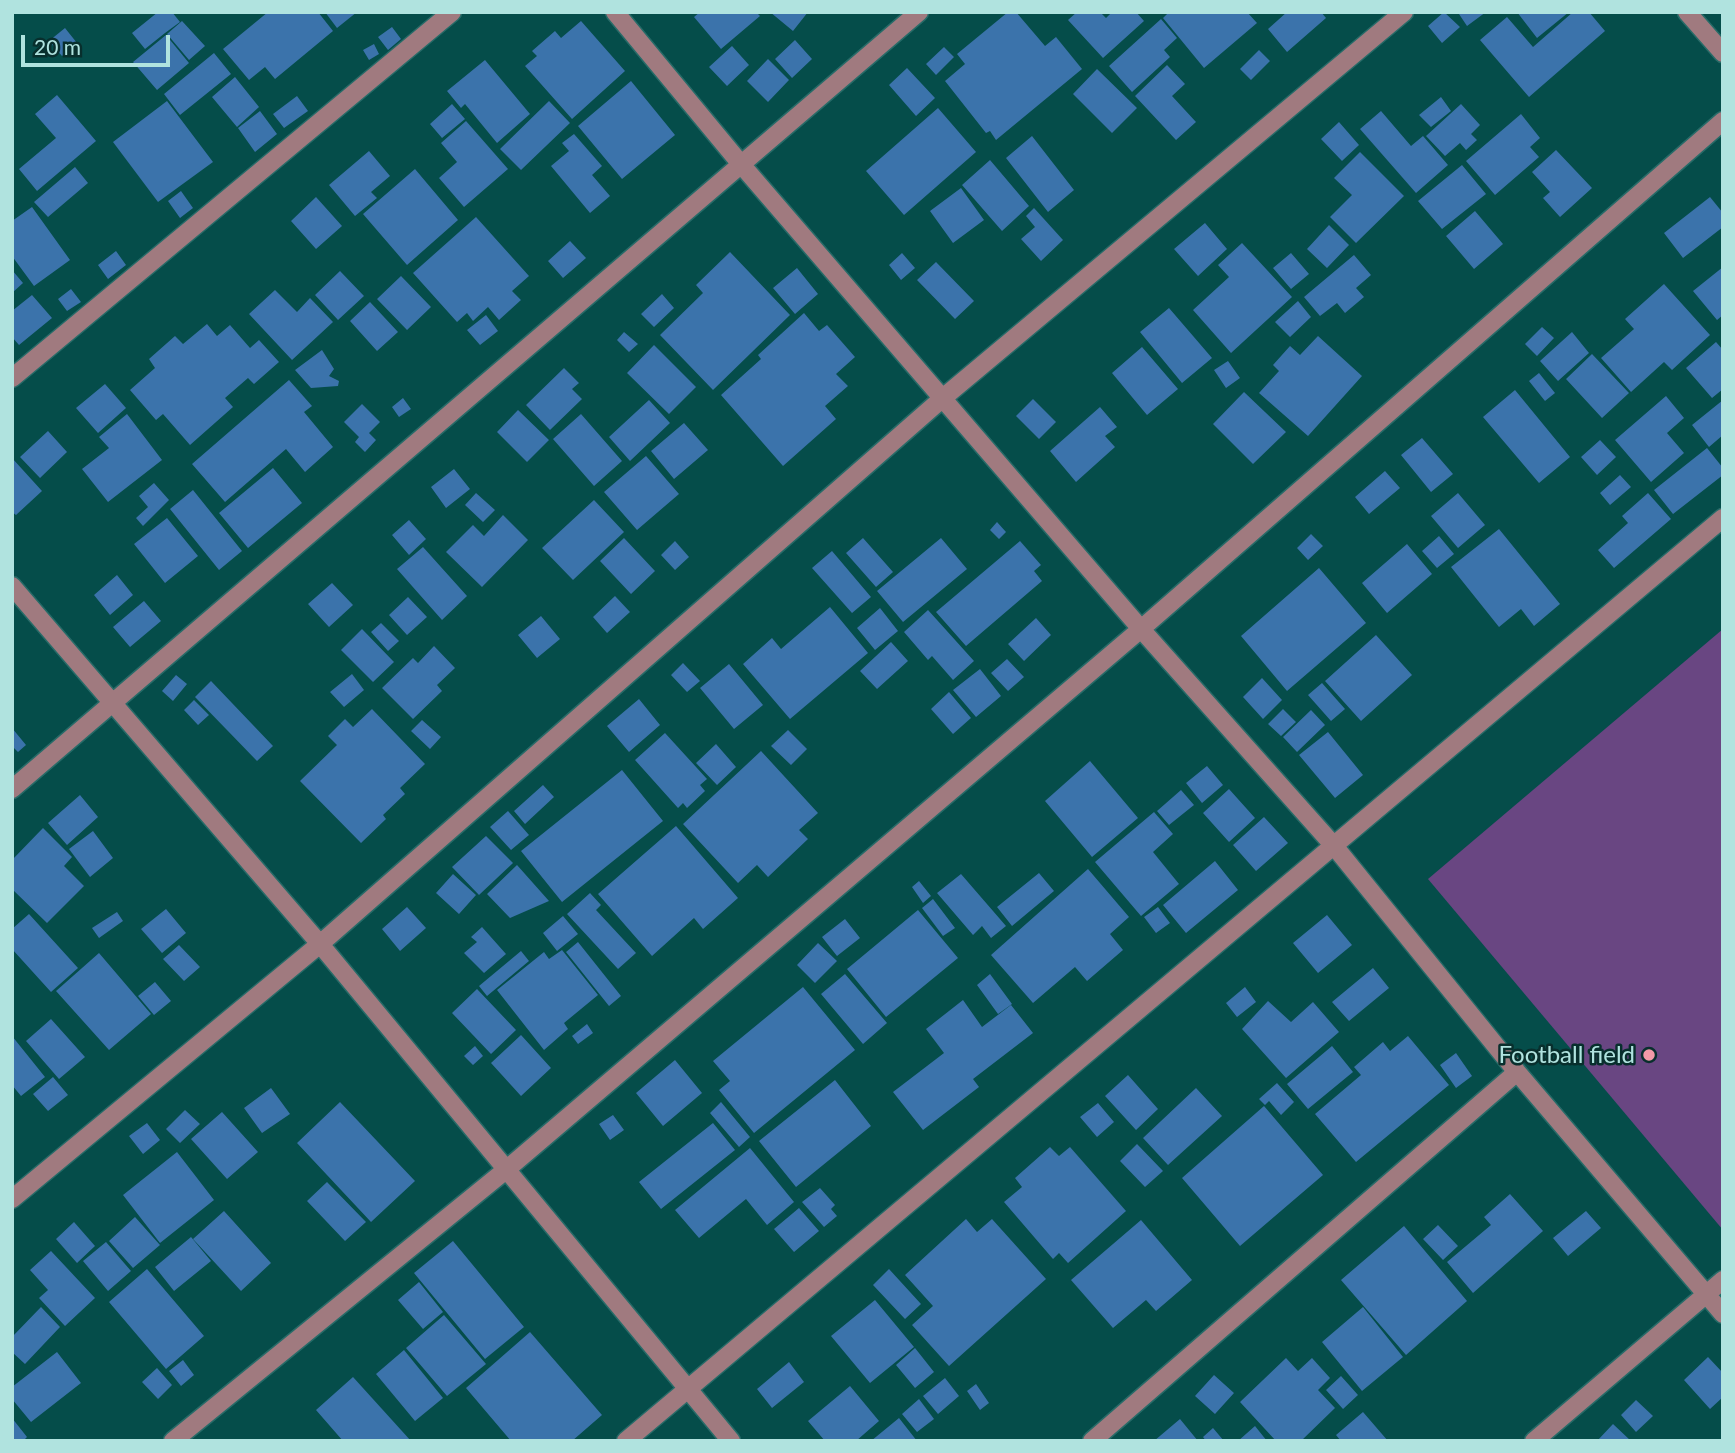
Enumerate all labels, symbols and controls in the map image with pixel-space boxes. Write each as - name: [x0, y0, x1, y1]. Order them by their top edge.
- scale bar: [24, 21, 173, 65]
- text: 20 m: [34, 34, 81, 59]
- place label: Football field: [1499, 1041, 1635, 1069]
- marker: Football field: [1641, 1047, 1657, 1063]

